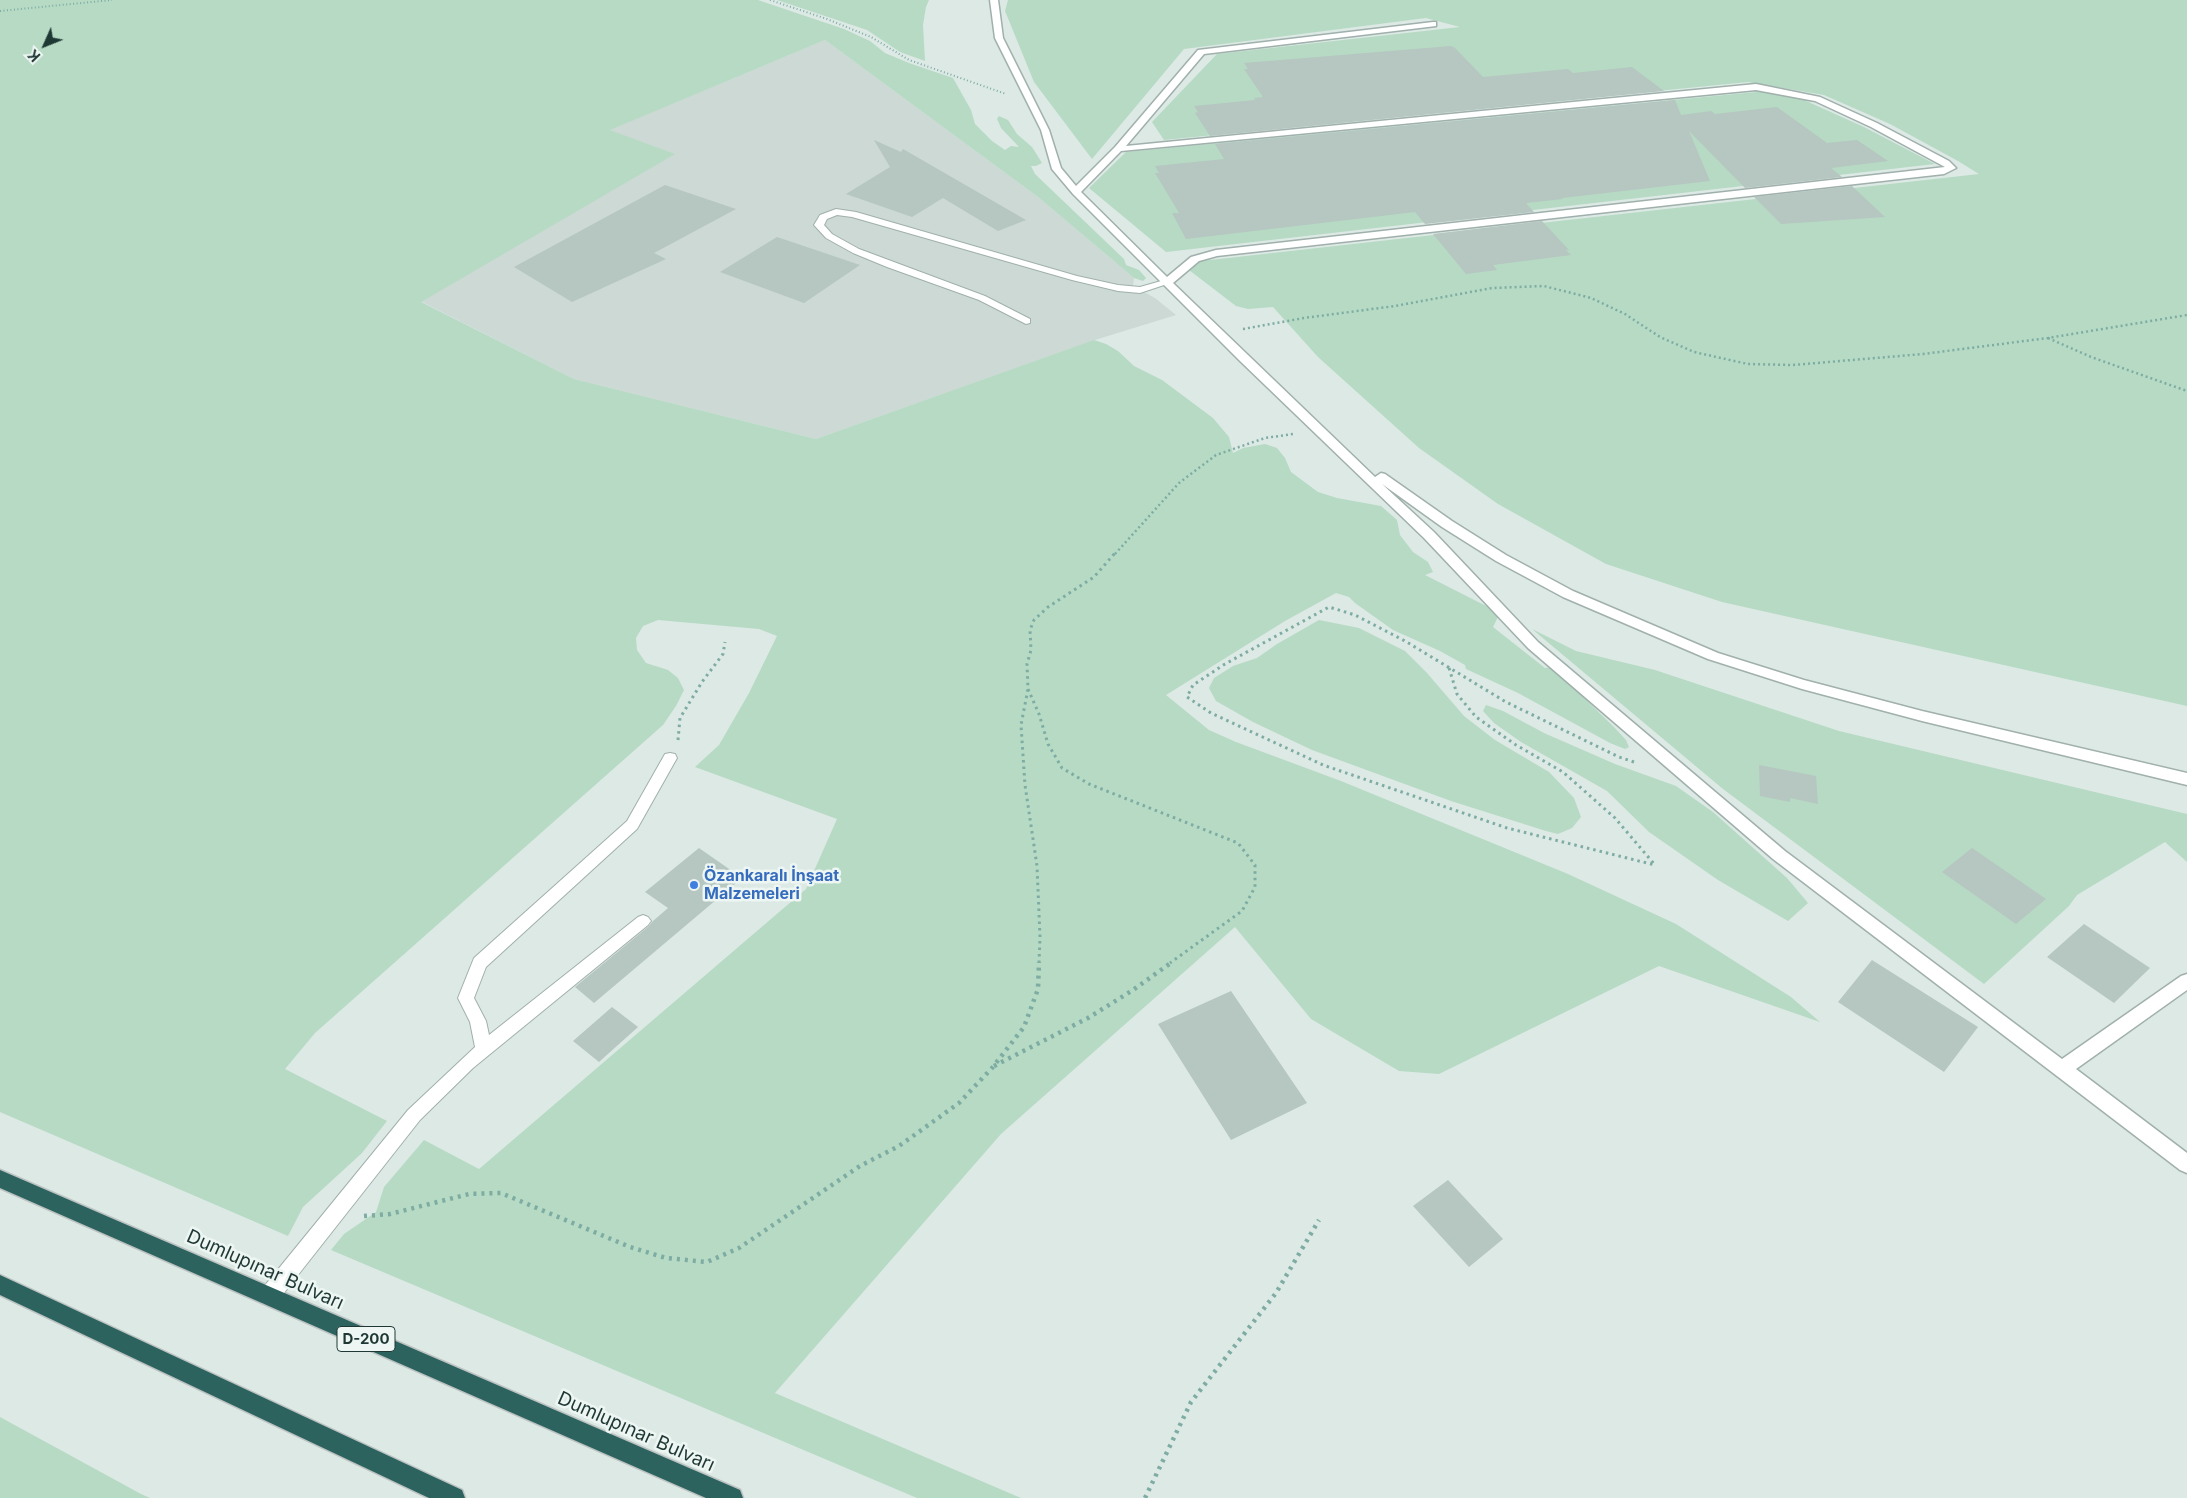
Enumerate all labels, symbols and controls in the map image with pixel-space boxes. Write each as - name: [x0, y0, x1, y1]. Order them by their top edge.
- north arrow: [20, 20, 70, 70]
- text: K: [24, 46, 43, 65]
- place label: Özankaralı İnşaat Malzemeleri: [704, 866, 839, 904]
- marker: Özankaralı İnşaat Malzemeleri: [688, 879, 700, 891]
- street label: Dumlupınar Bulvarı: [183, 1225, 347, 1315]
- road number: D-200: [337, 1326, 395, 1352]
- street label: Dumlupınar Bulvarı: [554, 1387, 718, 1477]

